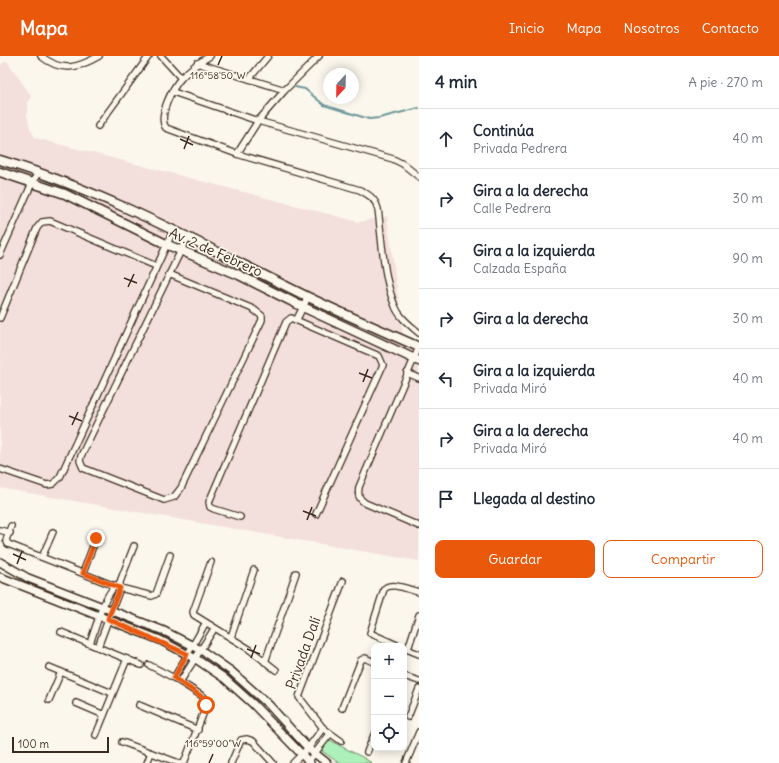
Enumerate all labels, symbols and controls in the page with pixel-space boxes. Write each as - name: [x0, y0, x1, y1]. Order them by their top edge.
- text: Mapa: [20, 16, 68, 40]
- text: Inicio: [509, 19, 544, 37]
- text: Mapa: [566, 19, 602, 37]
- text: Nosotros: [624, 19, 680, 37]
- text: Contacto: [702, 19, 759, 37]
- north arrow: [323, 68, 359, 104]
- text: 116°58'50"W: [190, 69, 246, 82]
- text: 4 min: [435, 71, 477, 93]
- text: A pie · 270 m: [689, 74, 763, 91]
- text: Continúa: [473, 121, 534, 140]
- icon: ahead: [435, 128, 457, 150]
- text: 40 m: [732, 130, 763, 147]
- text: Privada Pedrera: [473, 140, 567, 157]
- text: Gira a la derecha: [473, 181, 588, 200]
- icon: right: [435, 188, 457, 210]
- text: 30 m: [733, 190, 763, 207]
- text: Calle Pedrera: [473, 200, 551, 217]
- street label: Av. 2 de Febrero: [166, 223, 266, 281]
- text: Gira a la izquierda: [473, 241, 595, 260]
- icon: left: [435, 248, 457, 270]
- text: 90 m: [732, 250, 763, 267]
- text: Calzada España: [473, 260, 567, 277]
- icon: right: [435, 308, 457, 330]
- text: Gira a la derecha: [473, 309, 588, 328]
- text: 30 m: [733, 310, 763, 327]
- text: Gira a la izquierda: [473, 361, 595, 380]
- icon: left: [435, 368, 457, 390]
- text: 40 m: [732, 370, 763, 387]
- text: Privada Miró: [473, 380, 547, 397]
- text: Gira a la derecha: [473, 421, 588, 440]
- icon: right: [435, 428, 457, 450]
- text: 40 m: [732, 430, 763, 447]
- text: Privada Miró: [473, 440, 547, 457]
- icon: arrive: [435, 488, 457, 510]
- text: Llegada al destino: [473, 489, 595, 508]
- route end: [87, 529, 105, 547]
- button: Guardar: [435, 540, 595, 578]
- button: Compartir: [603, 540, 763, 578]
- street label: Privada Dalí: [282, 614, 324, 692]
- map controls: [371, 643, 407, 751]
- button: +: [371, 643, 407, 679]
- button: −: [371, 679, 407, 715]
- route start: [197, 696, 215, 714]
- button: locate: [371, 715, 407, 751]
- scale bar: [12, 735, 109, 754]
- text: 100 m: [18, 737, 49, 751]
- text: 116°59'00"W: [185, 737, 241, 750]

